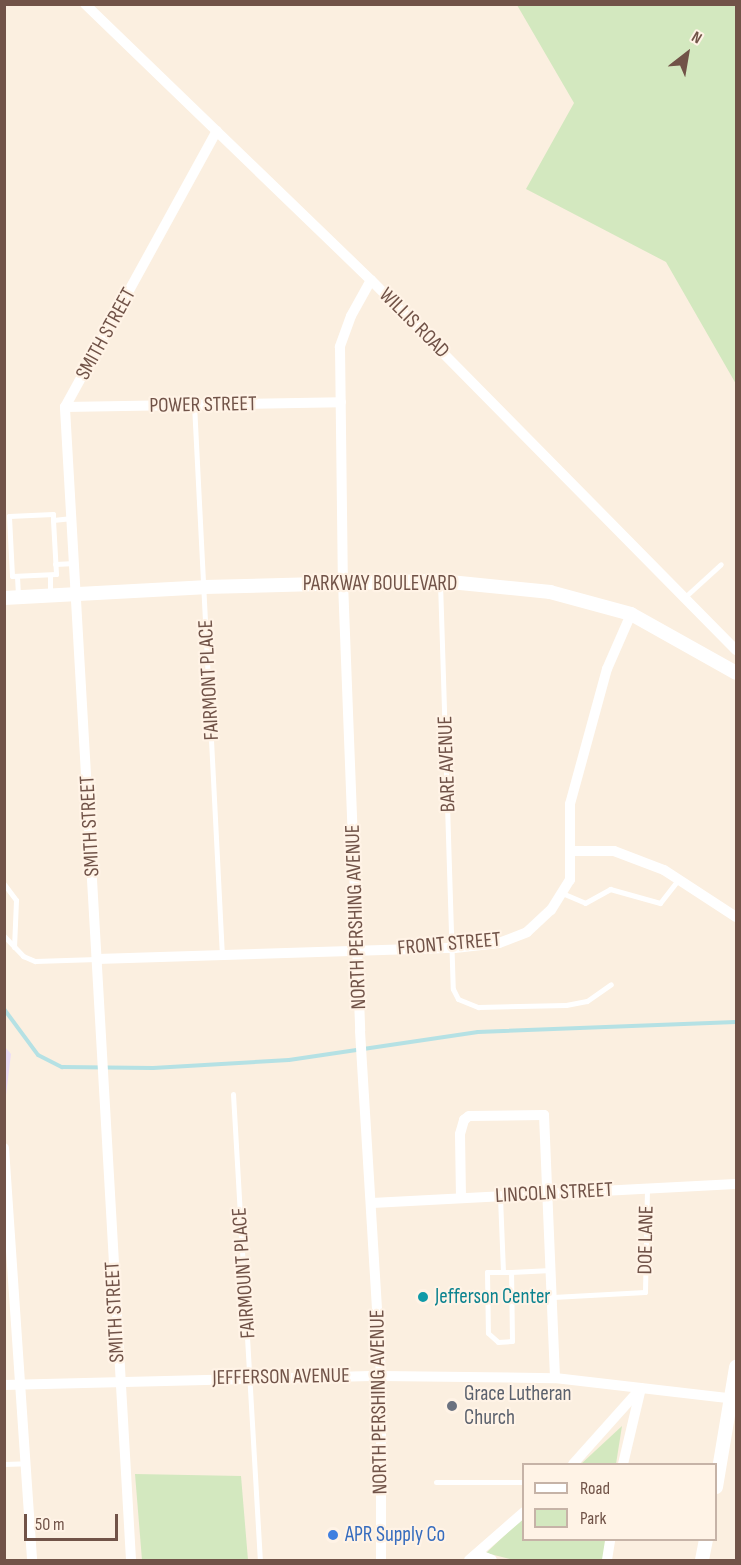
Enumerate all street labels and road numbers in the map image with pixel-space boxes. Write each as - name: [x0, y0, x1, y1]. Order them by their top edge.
- street label: WILLIS ROAD: [374, 283, 454, 363]
- street label: SMITH STREET: [70, 284, 142, 384]
- street label: POWER STREET: [149, 391, 257, 419]
- street label: PARKWAY BOULEVARD: [303, 571, 457, 597]
- street label: FAIRMONT PLACE: [193, 619, 225, 741]
- street label: BARE AVENUE: [433, 715, 461, 813]
- street label: SMITH STREET: [75, 775, 105, 877]
- street label: NORTH PERSHING AVENUE: [340, 824, 372, 1010]
- street label: FRONT STREET: [396, 927, 502, 961]
- street label: LINCOLN STREET: [494, 1177, 614, 1209]
- street label: DOE LANE: [633, 1205, 659, 1275]
- street label: FAIRMOUNT PLACE: [227, 1207, 261, 1339]
- street label: SMITH STREET: [100, 1261, 130, 1363]
- street label: NORTH PERSHING AVENUE: [365, 1309, 393, 1495]
- street label: JEFFERSON AVENUE: [212, 1363, 350, 1391]

